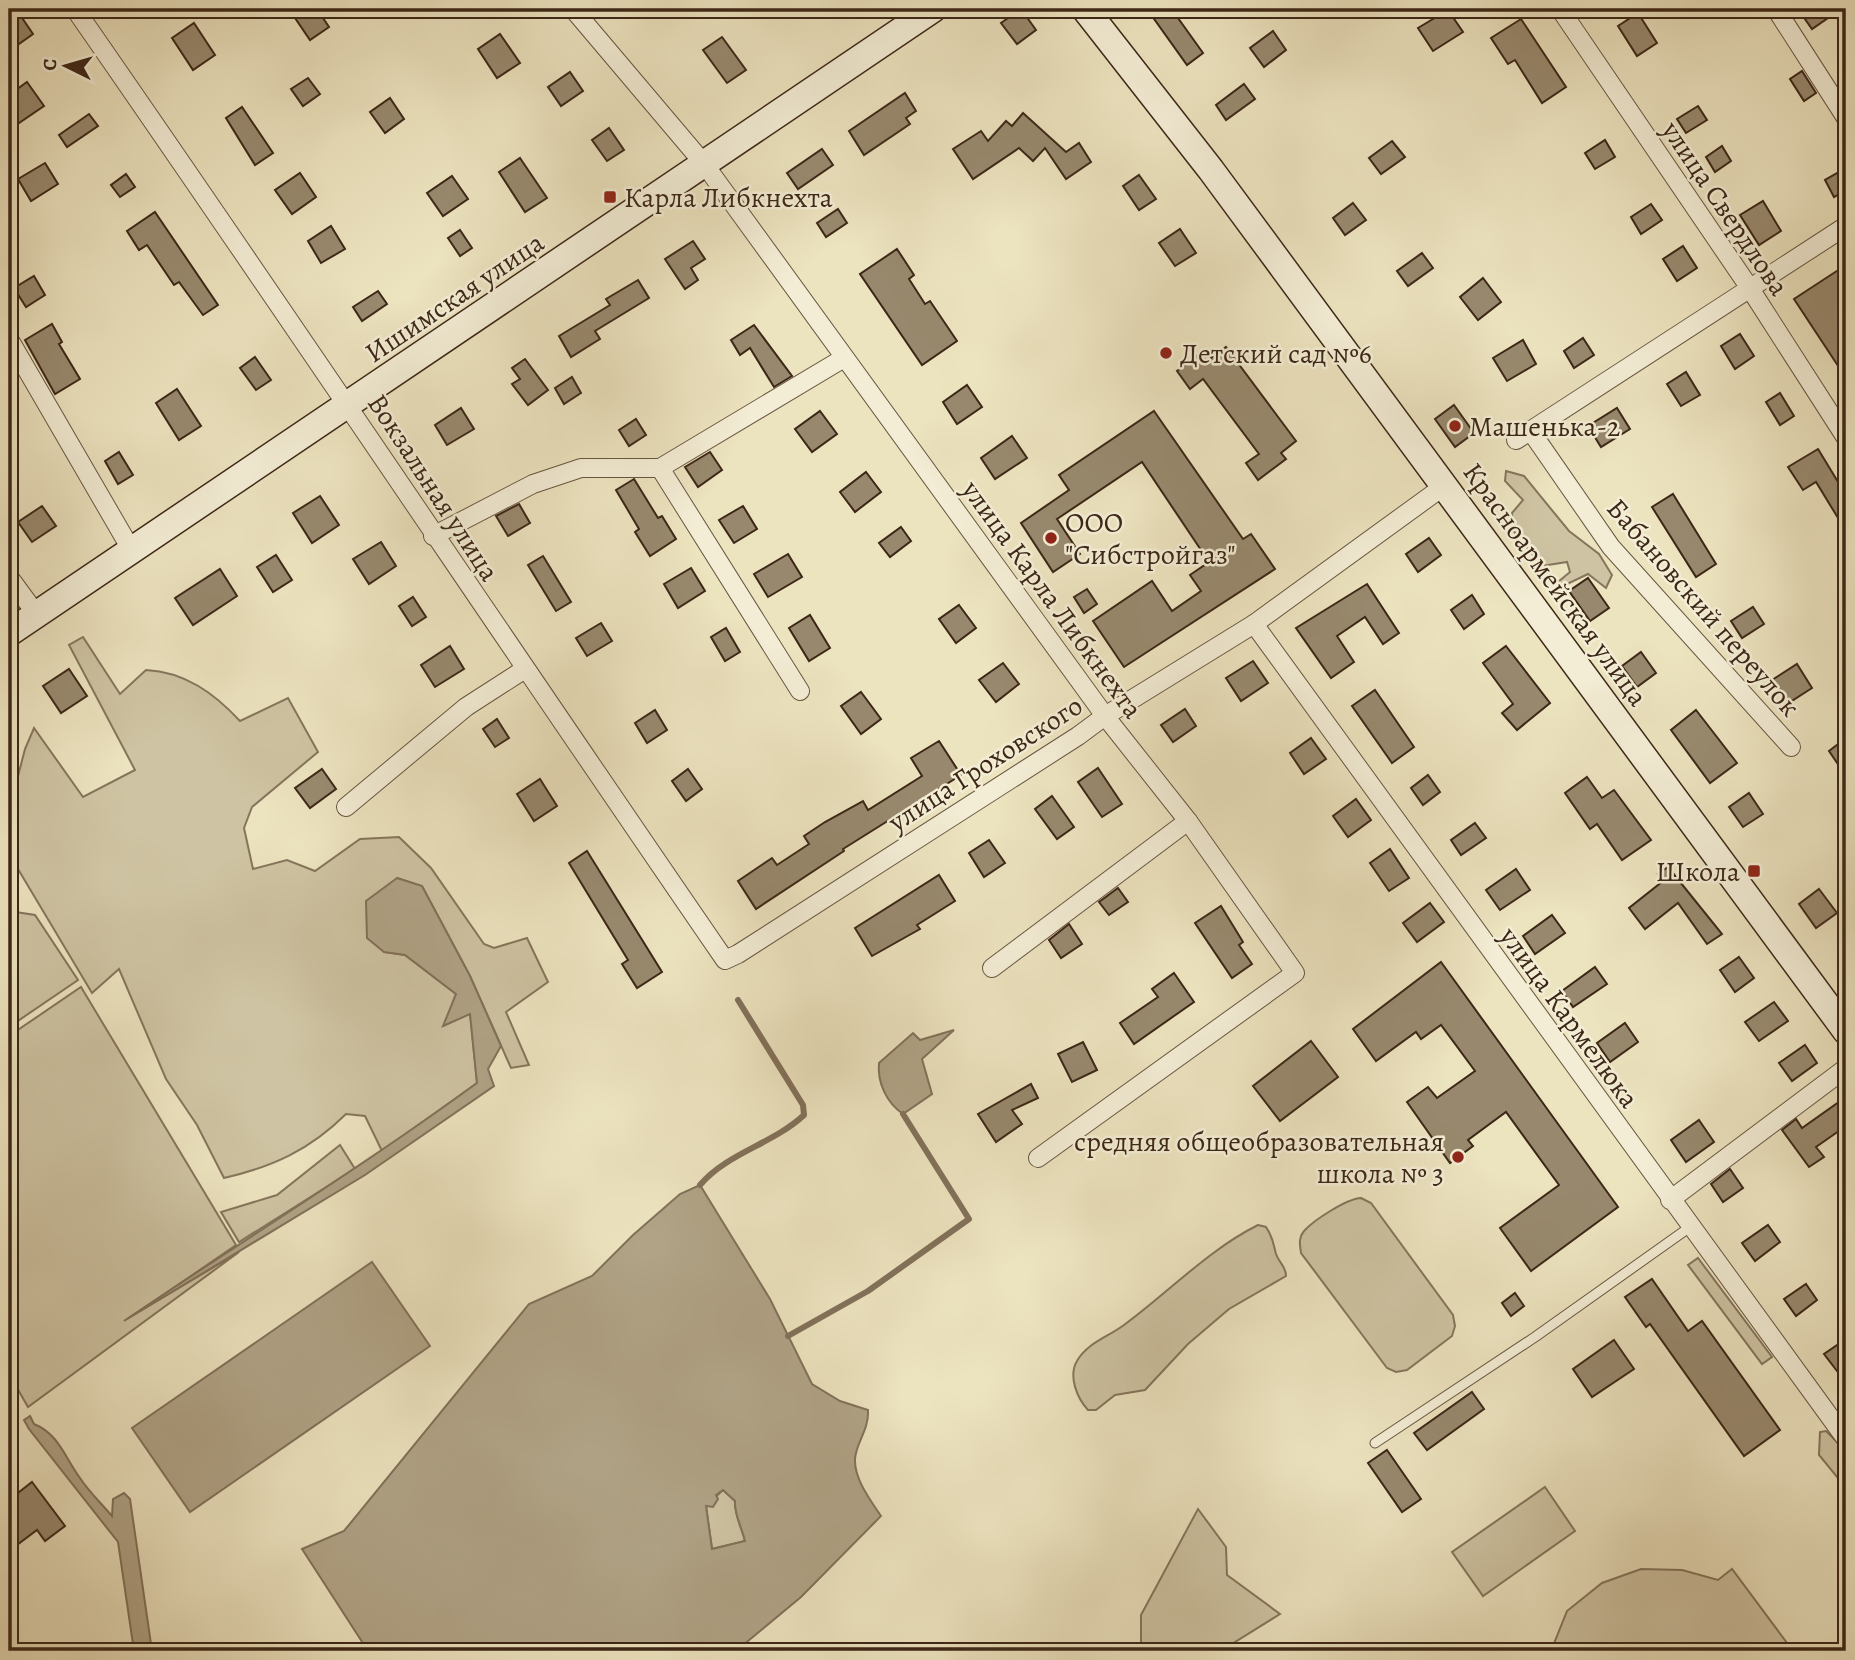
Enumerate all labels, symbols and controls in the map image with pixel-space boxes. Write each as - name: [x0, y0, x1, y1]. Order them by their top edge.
- north arrow: [32, 32, 102, 102]
- text: С: [37, 58, 64, 72]
- street label: улица Свердлова: [1652, 113, 1798, 303]
- place label: Карла Либкнехта: [624, 179, 833, 217]
- marker: Карла Либкнехта: [602, 189, 618, 205]
- street label: Ишимская улица: [358, 224, 552, 372]
- place label: Детский сад №6: [1180, 335, 1372, 373]
- marker: Детский сад №6: [1158, 345, 1174, 361]
- street label: Вокзальная улица: [358, 387, 508, 589]
- place label: Машенька-2: [1469, 408, 1620, 446]
- marker: Машенька-2: [1447, 418, 1463, 434]
- street label: Красноармейская улица: [1454, 455, 1657, 714]
- street label: улица Карла Либкнехта: [952, 472, 1152, 726]
- street label: Бабановский переулок: [1598, 490, 1809, 725]
- place label: ООО "Сибстройгаз": [1065, 504, 1236, 574]
- marker: ООО "Сибстройгаз": [1043, 530, 1059, 546]
- street label: улица Гроховского: [880, 687, 1090, 842]
- place label: Школа: [1655, 853, 1740, 891]
- marker: Школа: [1746, 863, 1762, 879]
- street label: улица Кармелюка: [1490, 919, 1648, 1116]
- place label: средняя общеобразовательная школа № 3: [1074, 1123, 1444, 1193]
- marker: средняя общеобразовательная школа № 3: [1450, 1149, 1466, 1165]

